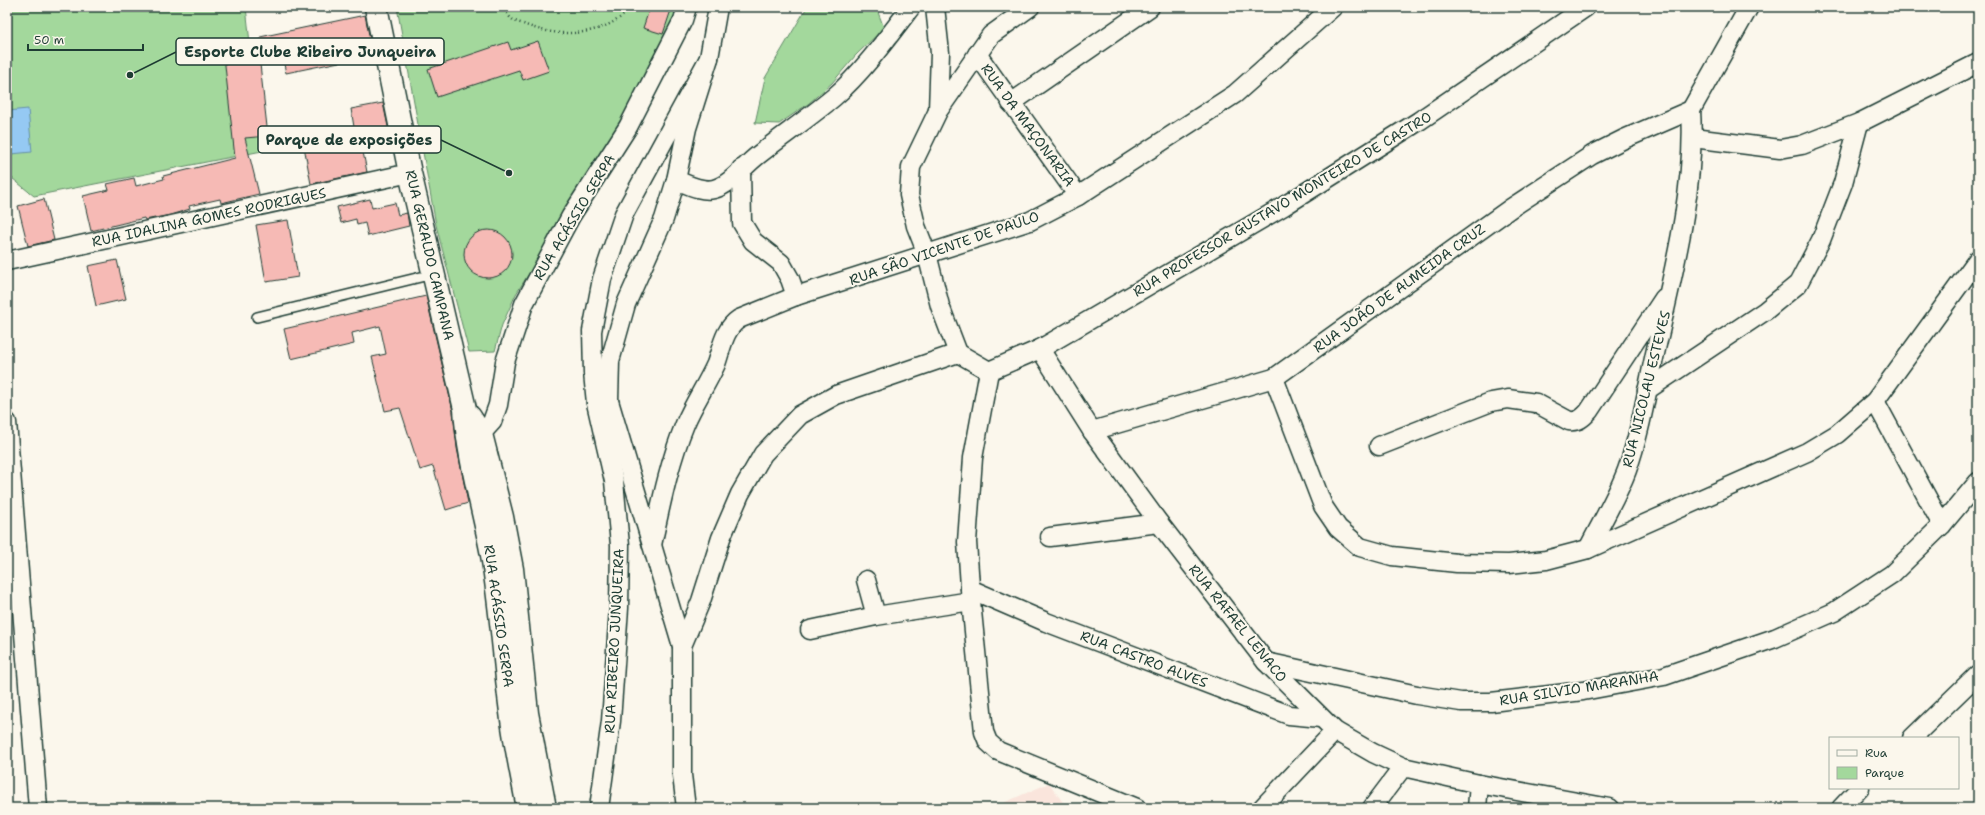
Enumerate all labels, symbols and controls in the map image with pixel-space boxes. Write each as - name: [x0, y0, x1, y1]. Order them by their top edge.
- scale bar: [28, 26, 143, 52]
- text: 50 m: [34, 32, 64, 48]
- callout: Esporte Clube Ribeiro Junqueira: [176, 38, 444, 65]
- text: Esporte Clube Ribeiro Junqueira: [184, 42, 437, 62]
- street label: RUA DA MAÇONARIA: [977, 60, 1079, 190]
- street label: RUA PROFESSOR GUSTAVO MONTEIRO DE CASTRO: [1129, 107, 1435, 301]
- callout: Parque de exposições: [258, 126, 441, 153]
- text: Parque de exposições: [266, 130, 433, 150]
- street label: RUA ACÁSSIO SERPA: [529, 151, 619, 283]
- street label: RUA GERALDO CAMPANA: [402, 168, 458, 342]
- street label: RUA IDALINA GOMES RODRIGUES: [90, 183, 328, 251]
- street label: RUA SÃO VICENTE DE PAULO: [846, 206, 1041, 289]
- street label: RUA JOÃO DE ALMEIDA CRUZ: [1309, 219, 1489, 356]
- street label: RUA NICOLAU ESTEVES: [1618, 309, 1674, 469]
- street label: RUA ACÁSSIO SERPA: [480, 544, 518, 688]
- street label: RUA RIBEIRO JUNQUEIRA: [600, 548, 628, 734]
- street label: RUA RAFAEL LENACO: [1185, 560, 1291, 686]
- street label: RUA CASTRO ALVES: [1078, 626, 1210, 692]
- street label: RUA SILVIO MARANHA: [1498, 667, 1660, 709]
- legend: [1829, 737, 1959, 789]
- text: Rua: [1865, 745, 1888, 761]
- text: Parque: [1865, 765, 1904, 781]

